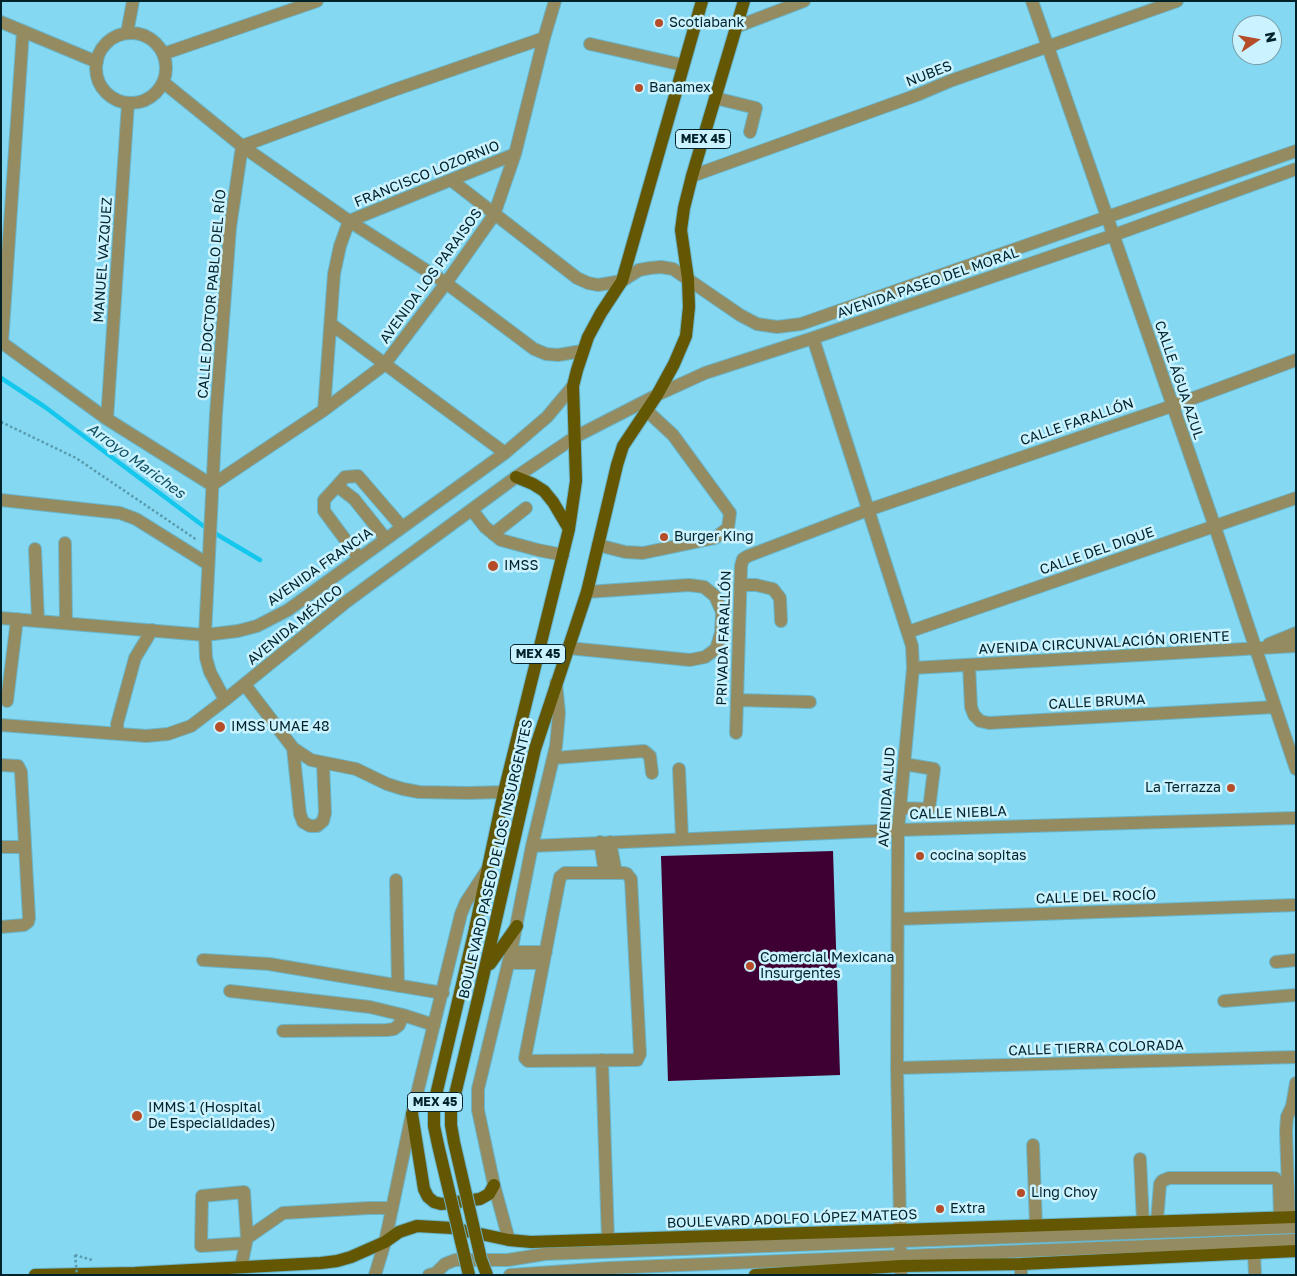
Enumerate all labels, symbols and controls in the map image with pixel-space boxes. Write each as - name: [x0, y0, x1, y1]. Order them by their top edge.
- place label: Scotiabank: [669, 15, 744, 31]
- north arrow: [1232, 15, 1282, 65]
- marker: Scotiabank: [653, 17, 665, 29]
- text: N: [1262, 30, 1281, 44]
- street label: NUBES: [904, 58, 954, 90]
- place label: Banamex: [649, 80, 711, 96]
- marker: Banamex: [633, 82, 645, 94]
- road number: MEX 45: [676, 130, 730, 148]
- street label: FRANCISCO LOZORNIO: [352, 137, 502, 211]
- street label: CALLE DOCTOR PABLO DEL RÍO: [194, 189, 230, 399]
- street label: MANUEL VAZQUEZ: [90, 197, 116, 323]
- street label: AVENIDA LOS PARAISOS: [376, 205, 486, 347]
- street label: AVENIDA PASEO DEL MORAL: [835, 244, 1021, 322]
- street label: CALLE ÁGUA AZUL: [1151, 319, 1207, 441]
- street label: CALLE FARALLÓN: [1018, 395, 1136, 449]
- water label: Arroyo Mariches: [84, 419, 188, 503]
- street label: AVENIDA FRANCIA: [264, 524, 376, 610]
- street label: CALLE DEL DIQUE: [1038, 524, 1156, 578]
- place label: Burger King: [674, 529, 753, 545]
- marker: Burger King: [658, 531, 670, 543]
- place label: IMSS: [504, 558, 538, 574]
- marker: IMSS: [486, 559, 500, 573]
- street label: PRIVADA FARALLÓN: [713, 570, 735, 706]
- street label: AVENIDA MÉXICO: [244, 581, 346, 669]
- street label: AVENIDA CIRCUNVALACIÓN ORIENTE: [978, 628, 1230, 658]
- road number: MEX 45: [510, 644, 566, 664]
- street label: CALLE BRUMA: [1048, 691, 1146, 713]
- street label: BOULEVARD PASEO DE LOS INSURGENTES: [456, 718, 536, 1000]
- place label: IMSS UMAE 48: [231, 719, 330, 735]
- marker: IMSS UMAE 48: [213, 720, 227, 734]
- street label: AVENIDA ALUD: [875, 746, 899, 848]
- place label: La Terrazza: [1145, 780, 1221, 796]
- marker: La Terrazza: [1225, 782, 1237, 794]
- street label: CALLE NIEBLA: [909, 803, 1007, 823]
- place label: cocina sopitas: [930, 848, 1027, 864]
- marker: cocina sopitas: [914, 850, 926, 862]
- street label: CALLE DEL ROCÍO: [1035, 887, 1157, 907]
- place label: Comercial Mexicana Insurgentes: [760, 950, 894, 982]
- marker: Comercial Mexicana Insurgentes: [744, 960, 756, 972]
- street label: CALLE TIERRA COLORADA: [1008, 1037, 1184, 1059]
- road number: MEX 45: [408, 1092, 462, 1112]
- place label: IMMS 1 (Hospital De Especialidades): [148, 1100, 276, 1132]
- marker: IMMS 1 (Hospital De Especialidades): [130, 1109, 144, 1123]
- place label: Ling Choy: [1031, 1185, 1098, 1201]
- marker: Ling Choy: [1015, 1187, 1027, 1199]
- place label: Extra: [950, 1201, 985, 1217]
- marker: Extra: [934, 1203, 946, 1215]
- street label: BOULEVARD ADOLFO LÓPEZ MATEOS: [666, 1206, 918, 1232]

